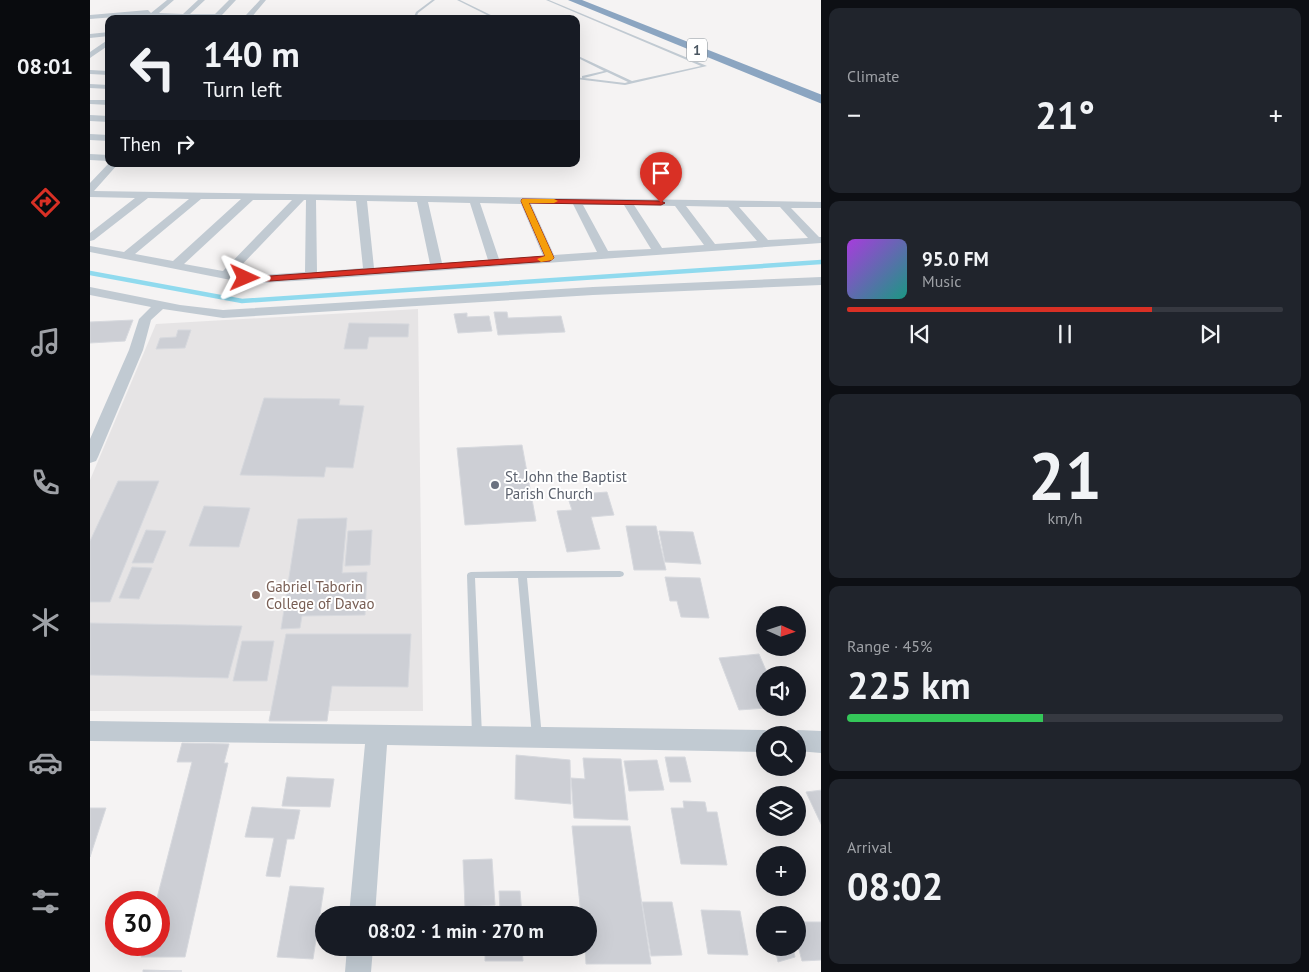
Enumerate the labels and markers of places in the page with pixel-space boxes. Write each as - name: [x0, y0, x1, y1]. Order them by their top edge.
- pin: [640, 152, 682, 203]
- place label: St. John the Baptist Parish Church: [505, 467, 627, 503]
- marker: St. John the Baptist Parish Church: [489, 479, 501, 491]
- place label: Gabriel Taborin College of Davao: [266, 577, 375, 613]
- marker: Gabriel Taborin College of Davao: [250, 589, 262, 601]

